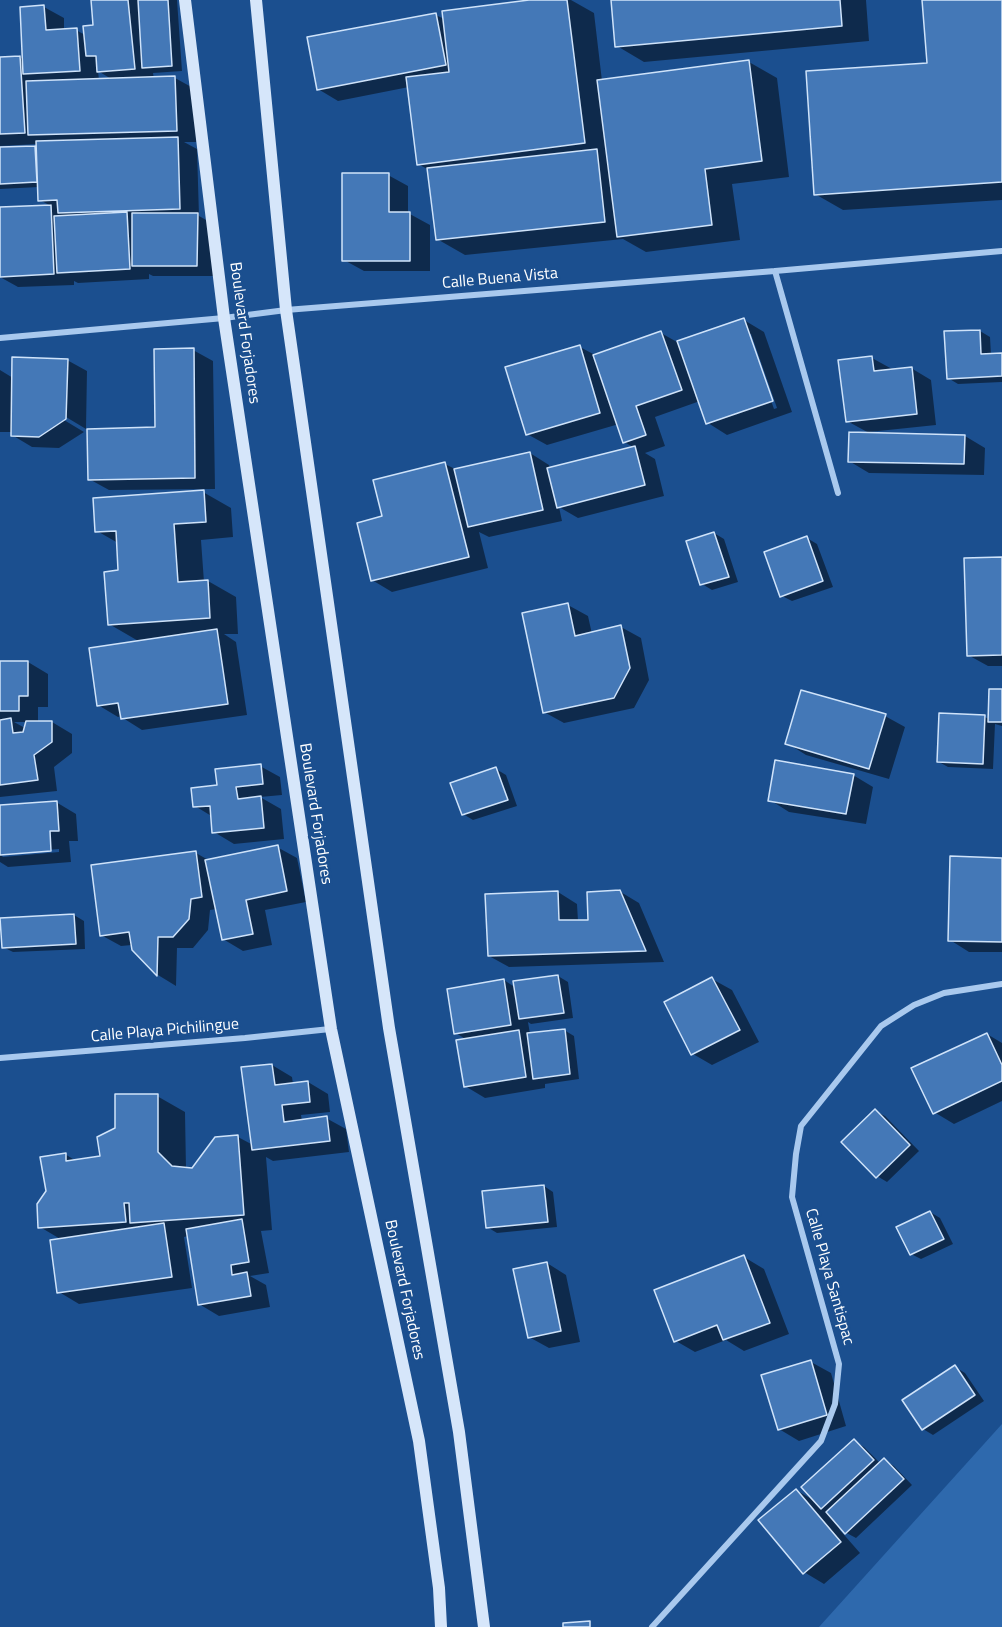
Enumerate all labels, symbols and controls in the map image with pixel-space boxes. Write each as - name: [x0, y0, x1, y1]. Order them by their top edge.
- street label: Boulevard Forjadores: [225, 261, 263, 405]
- street label: Calle Buena Vista: [441, 264, 559, 294]
- street label: Boulevard Forjadores: [294, 742, 336, 886]
- street label: Calle Playa Pichilingue: [90, 1015, 240, 1047]
- street label: Calle Playa Santispac: [800, 1207, 858, 1347]
- street label: Boulevard Forjadores: [380, 1218, 428, 1362]

